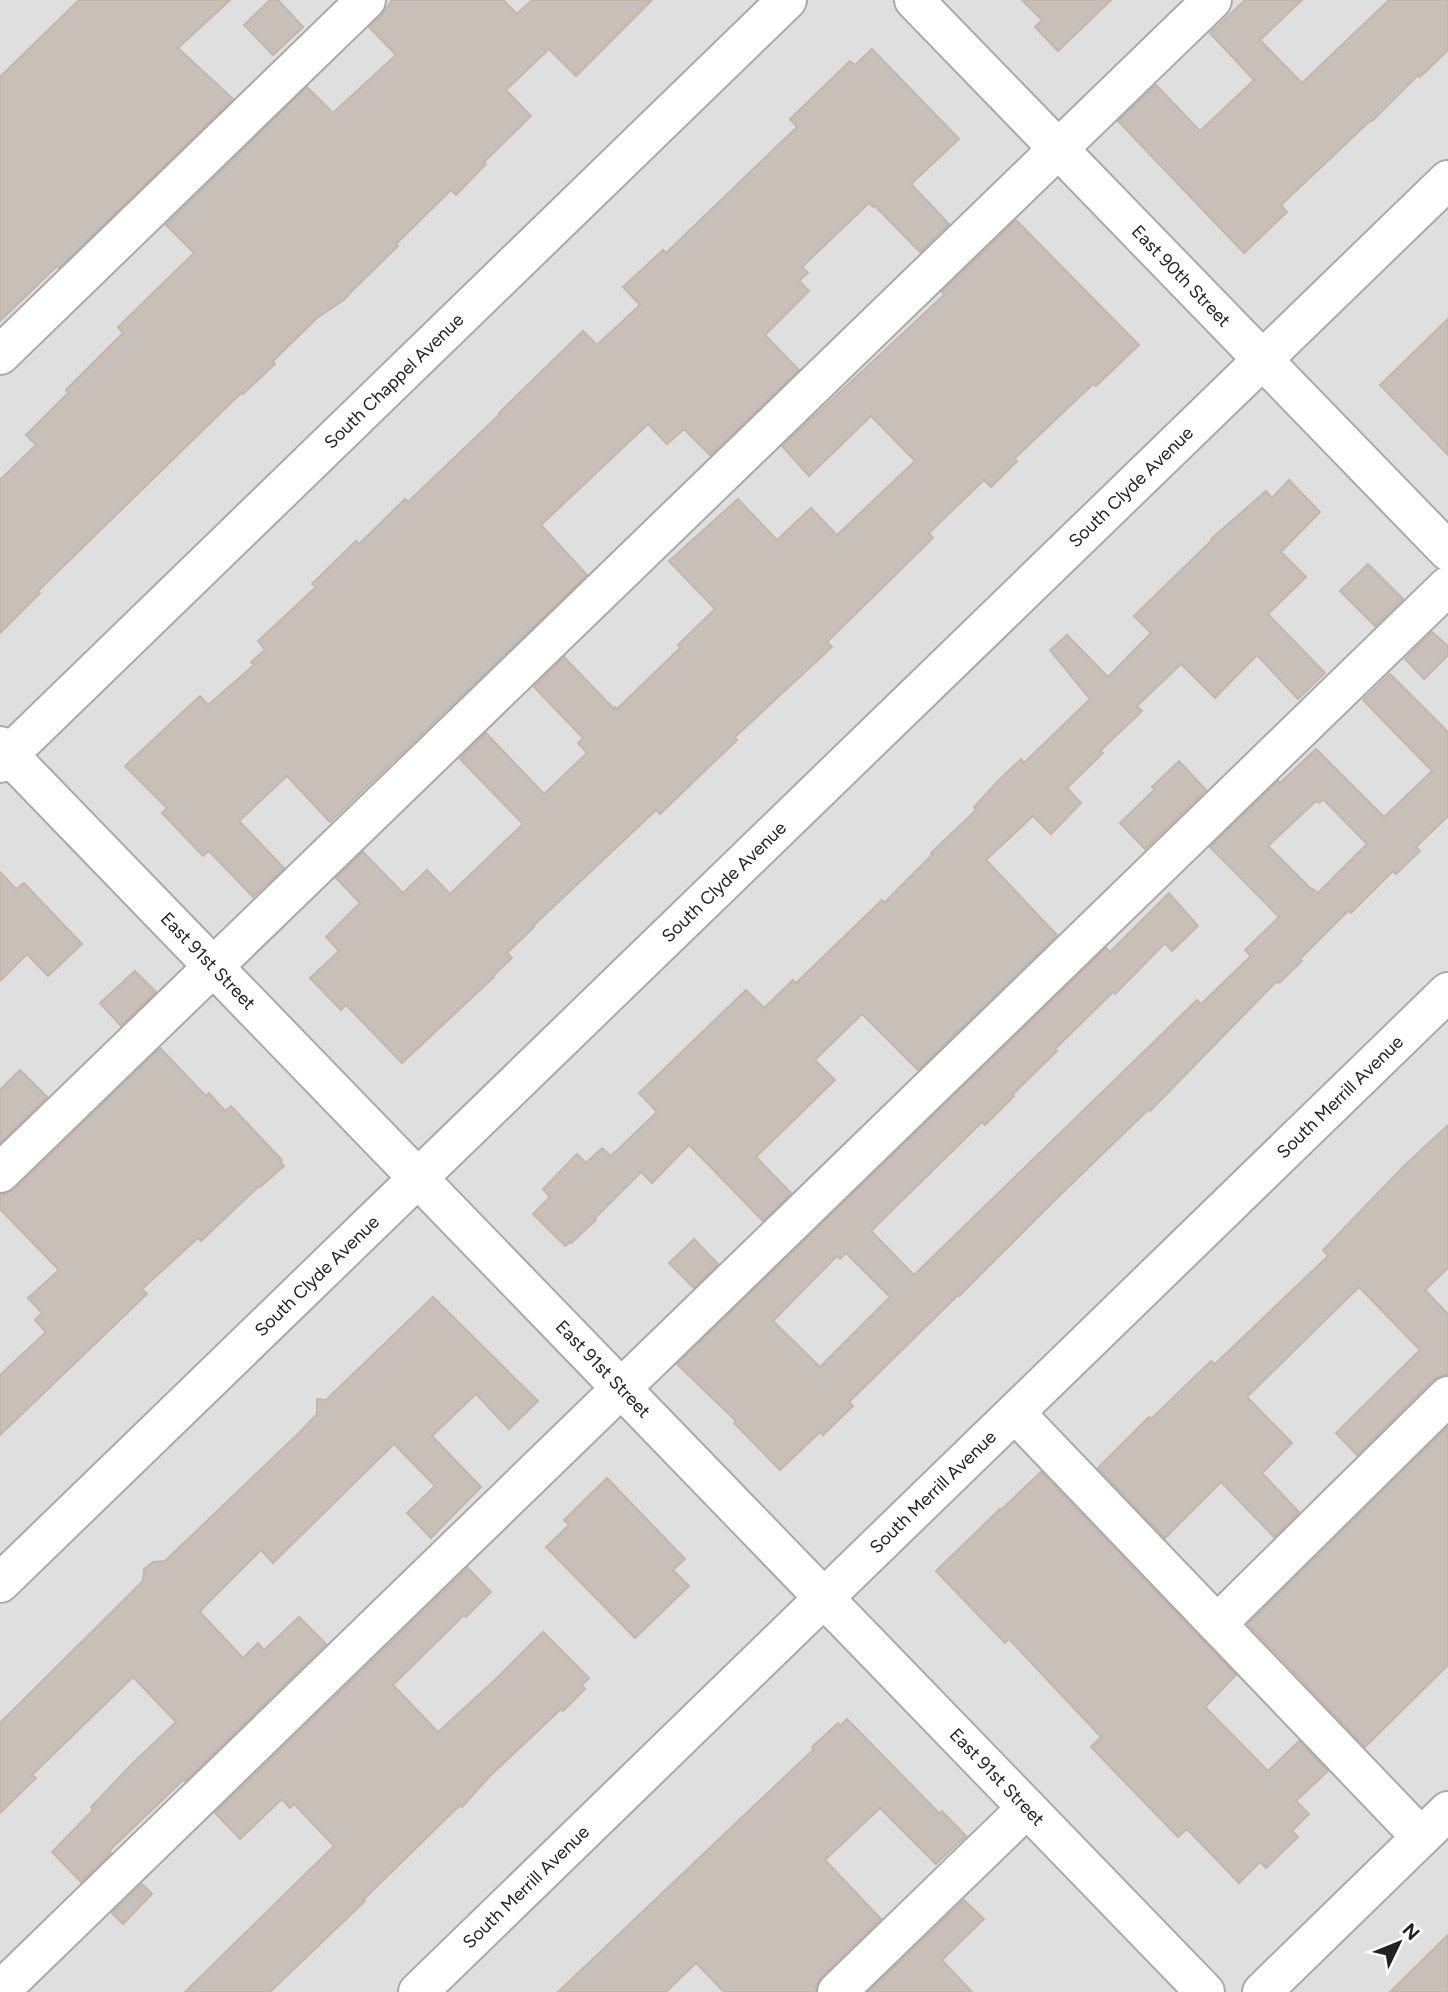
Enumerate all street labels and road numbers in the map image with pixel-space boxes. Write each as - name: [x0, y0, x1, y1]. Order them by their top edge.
- street label: East 90th Street: [1127, 221, 1235, 332]
- street label: South Chappel Avenue: [320, 309, 468, 453]
- street label: South Clyde Avenue: [1064, 422, 1198, 552]
- street label: South Clyde Avenue: [657, 817, 791, 947]
- street label: East 91st Street: [156, 908, 260, 1015]
- street label: South Merrill Avenue: [1272, 1031, 1408, 1163]
- street label: South Clyde Avenue: [250, 1211, 384, 1341]
- street label: East 91st Street: [551, 1316, 655, 1423]
- street label: South Merrill Avenue: [865, 1426, 1001, 1558]
- street label: East 91st Street: [945, 1724, 1049, 1831]
- street label: South Merrill Avenue: [458, 1821, 594, 1953]

